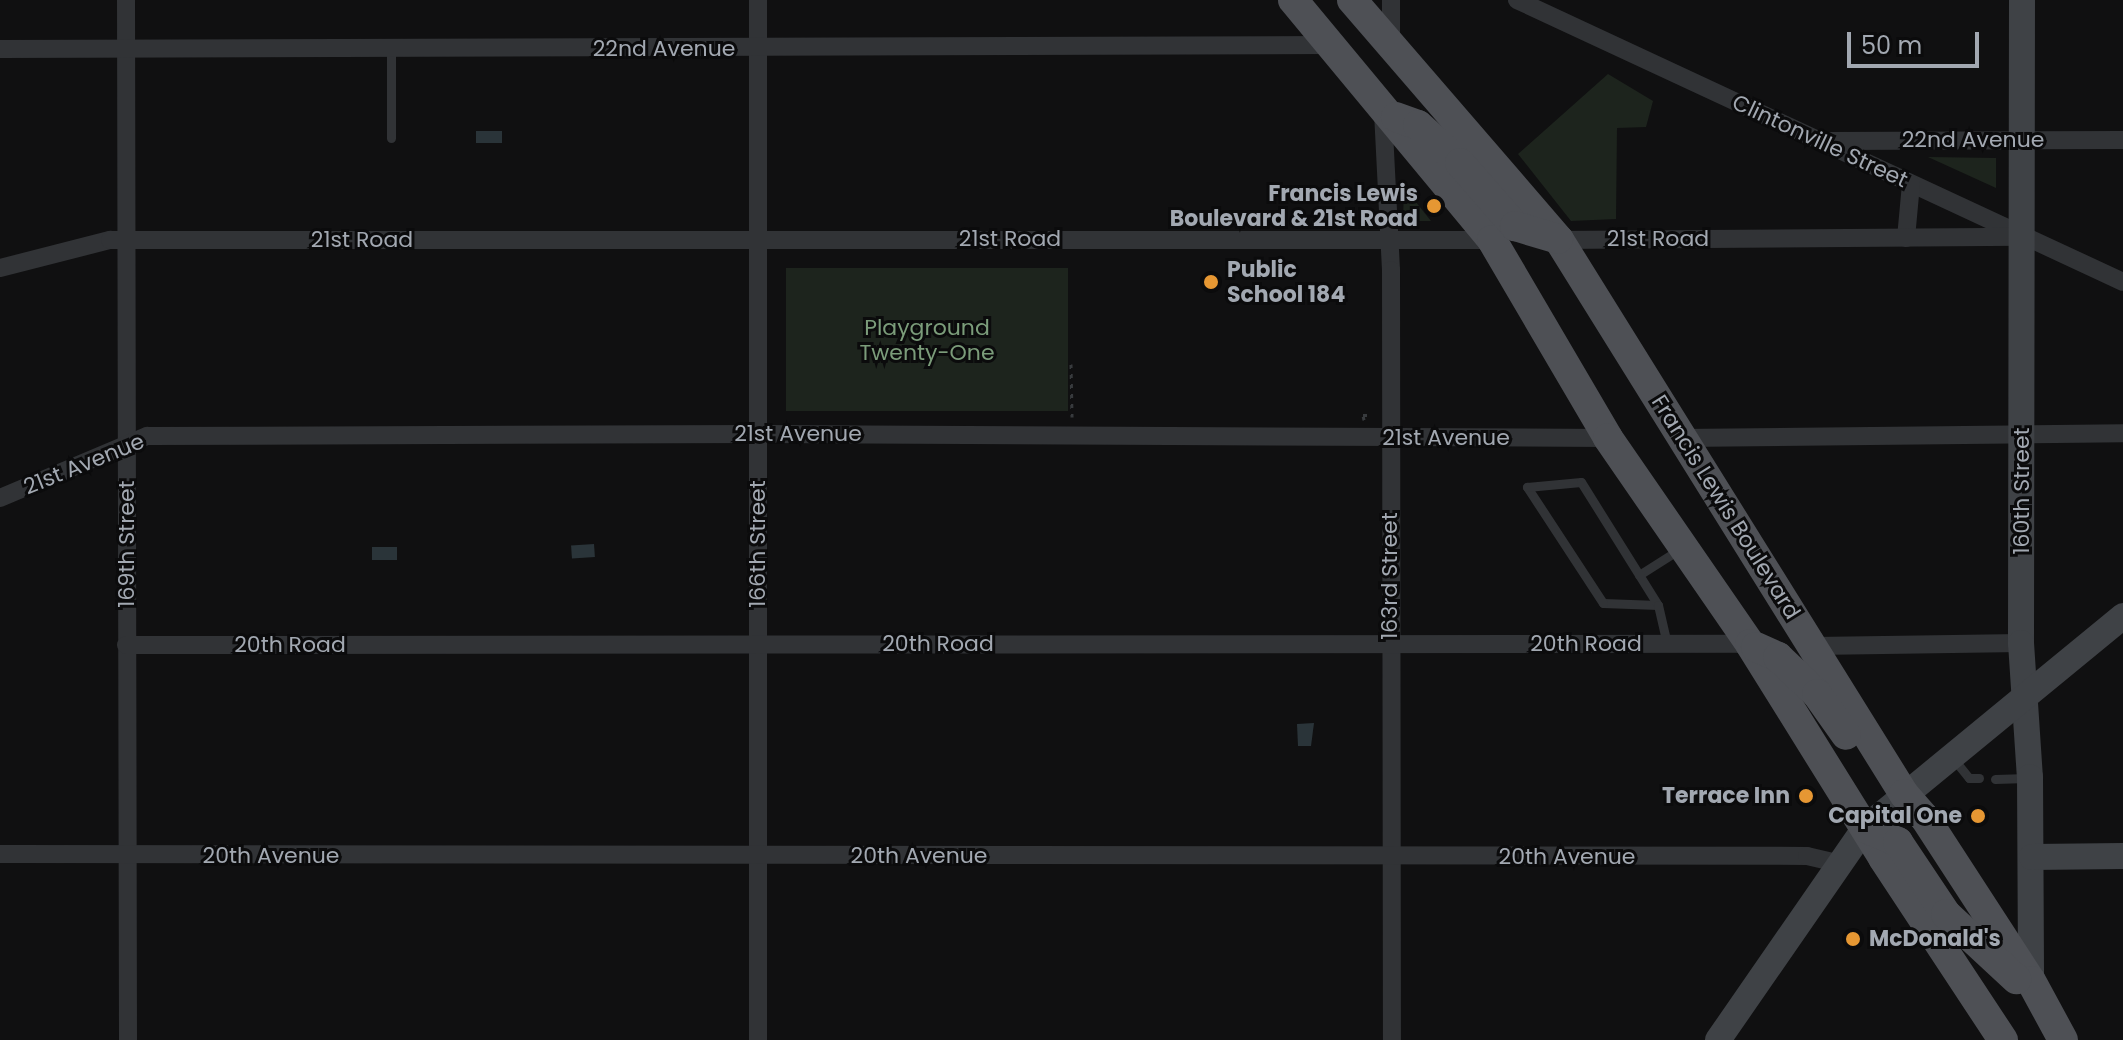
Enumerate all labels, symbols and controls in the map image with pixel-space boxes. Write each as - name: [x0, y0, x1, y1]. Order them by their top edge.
- scale bar: [1851, 16, 1983, 66]
- text: 50 m: [1861, 29, 1922, 62]
- street label: 22nd Avenue: [593, 36, 735, 62]
- street label: Clintonville Street: [1728, 89, 1912, 193]
- street label: 22nd Avenue: [1902, 127, 2044, 153]
- place label: Francis Lewis Boulevard & 21st Road: [1170, 180, 1418, 232]
- marker: Francis Lewis Boulevard & 21st Road: [1425, 197, 1443, 215]
- street label: 21st Road: [959, 226, 1061, 252]
- street label: 21st Road: [1607, 226, 1709, 252]
- street label: 21st Road: [311, 227, 413, 253]
- place label: Public School 184: [1227, 256, 1345, 308]
- marker: Public School 184: [1202, 273, 1220, 291]
- park label: Playground Twenty-One: [859, 314, 995, 366]
- street label: Francis Lewis Boulevard: [1646, 390, 1806, 624]
- street label: 21st Avenue: [734, 421, 862, 447]
- street label: 21st Avenue: [1382, 425, 1510, 451]
- street label: 160th Street: [2009, 427, 2035, 555]
- street label: 21st Avenue: [20, 428, 148, 500]
- street label: 169th Street: [114, 480, 140, 608]
- street label: 166th Street: [745, 480, 771, 608]
- street label: 163rd Street: [1377, 512, 1403, 640]
- street label: 20th Road: [882, 631, 994, 657]
- street label: 20th Road: [1530, 631, 1642, 657]
- street label: 20th Road: [234, 632, 346, 658]
- place label: Terrace Inn: [1662, 783, 1790, 809]
- marker: Terrace Inn: [1797, 787, 1815, 805]
- place label: Capital One: [1828, 803, 1962, 829]
- marker: Capital One: [1969, 807, 1987, 825]
- street label: 20th Avenue: [202, 843, 340, 869]
- street label: 20th Avenue: [850, 843, 988, 869]
- street label: 20th Avenue: [1498, 844, 1636, 870]
- place label: McDonald's: [1869, 926, 2001, 952]
- marker: McDonald's: [1844, 930, 1862, 948]

